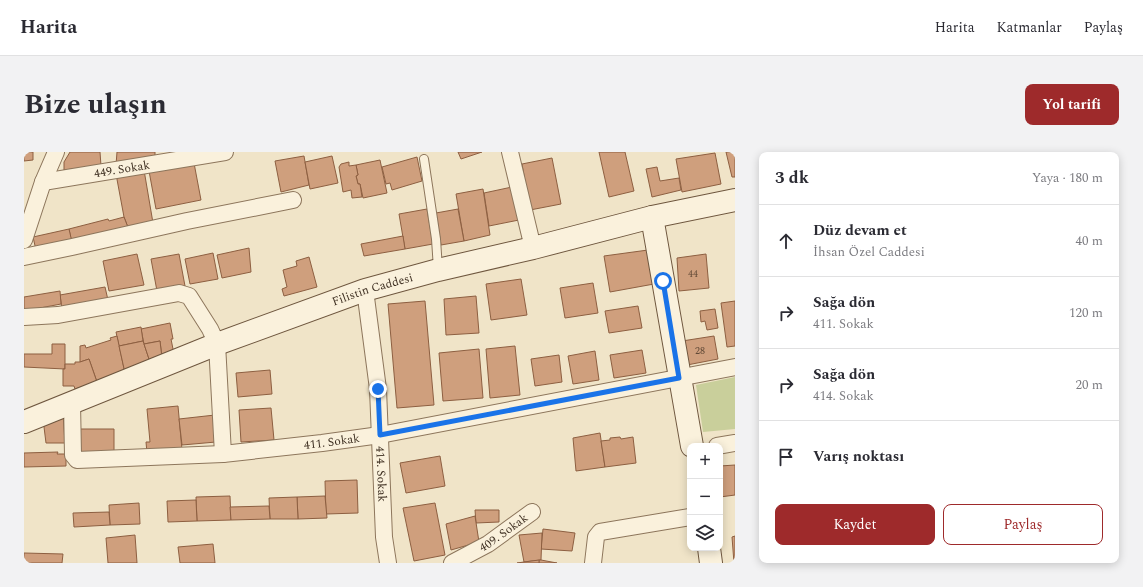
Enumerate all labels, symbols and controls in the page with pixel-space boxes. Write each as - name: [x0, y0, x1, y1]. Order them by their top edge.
- text: Harita: [20, 13, 77, 42]
- text: Harita: [935, 17, 975, 38]
- text: Katmanlar: [997, 17, 1062, 38]
- text: Paylaş: [1084, 17, 1123, 38]
- text: Bize ulaşın: [24, 83, 167, 126]
- button: Yol tarifi: [1025, 84, 1119, 125]
- street label: 449. Sokak: [93, 155, 152, 183]
- text: 3 dk: [775, 165, 809, 191]
- text: Yaya · 180 m: [1032, 168, 1103, 188]
- text: Düz devam et: [813, 219, 907, 242]
- icon: ahead: [775, 230, 797, 252]
- text: 40 m: [1076, 231, 1103, 251]
- text: İhsan Özel Caddesi: [813, 242, 925, 262]
- house number: 44: [688, 266, 698, 282]
- street label: Filistin Caddesi: [329, 268, 416, 311]
- route start: [654, 272, 672, 290]
- text: Sağa dön: [813, 291, 875, 314]
- icon: right: [775, 302, 797, 324]
- text: 120 m: [1069, 303, 1103, 323]
- text: 411. Sokak: [813, 314, 874, 334]
- house number: 28: [695, 343, 705, 359]
- text: Sağa dön: [813, 363, 875, 386]
- icon: right: [775, 374, 797, 396]
- text: 20 m: [1076, 375, 1103, 395]
- route end: [369, 380, 387, 398]
- text: 414. Sokak: [813, 386, 874, 406]
- street label: 411. Sokak: [303, 429, 361, 455]
- map controls: [687, 443, 723, 551]
- button: +: [687, 443, 723, 479]
- text: Varış noktası: [813, 445, 904, 468]
- street label: 414. Sokak: [370, 446, 392, 503]
- icon: arrive: [775, 446, 797, 468]
- button: −: [687, 479, 723, 515]
- button: Kaydet: [775, 504, 935, 545]
- button: Paylaş: [943, 504, 1103, 545]
- street label: 409. Sokak: [476, 509, 532, 557]
- button: layers: [687, 515, 723, 551]

